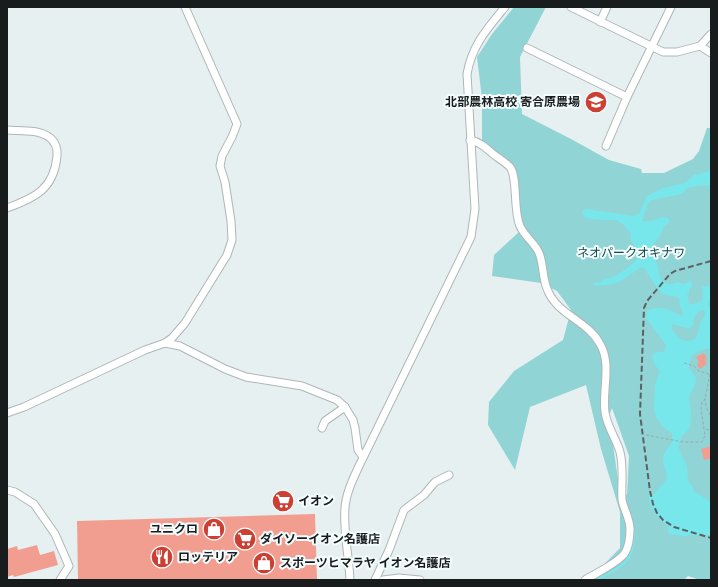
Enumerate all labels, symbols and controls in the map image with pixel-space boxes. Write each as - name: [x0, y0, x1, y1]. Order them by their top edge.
- school or university icon: 北部農林高校 寄合原農場: [583, 89, 609, 115]
- place label: 北部農林高校 寄合原農場: [445, 95, 580, 109]
- park label: ネオパークオキナワ: [577, 246, 685, 260]
- supermarket icon: イオン: [270, 488, 296, 514]
- place label: イオン: [298, 494, 334, 508]
- shop icon: ユニクロ: [201, 516, 227, 542]
- place label: ユニクロ: [150, 522, 198, 536]
- supermarket icon: ダイソーイオン名護店: [232, 526, 258, 552]
- place label: ダイソーイオン名護店: [260, 532, 380, 546]
- restaurant icon: ロッテリア: [149, 544, 175, 570]
- place label: ロッテリア: [178, 550, 238, 564]
- shop icon: スポーツヒマラヤ イオン名護店: [251, 550, 277, 576]
- place label: スポーツヒマラヤ イオン名護店: [280, 556, 450, 570]

